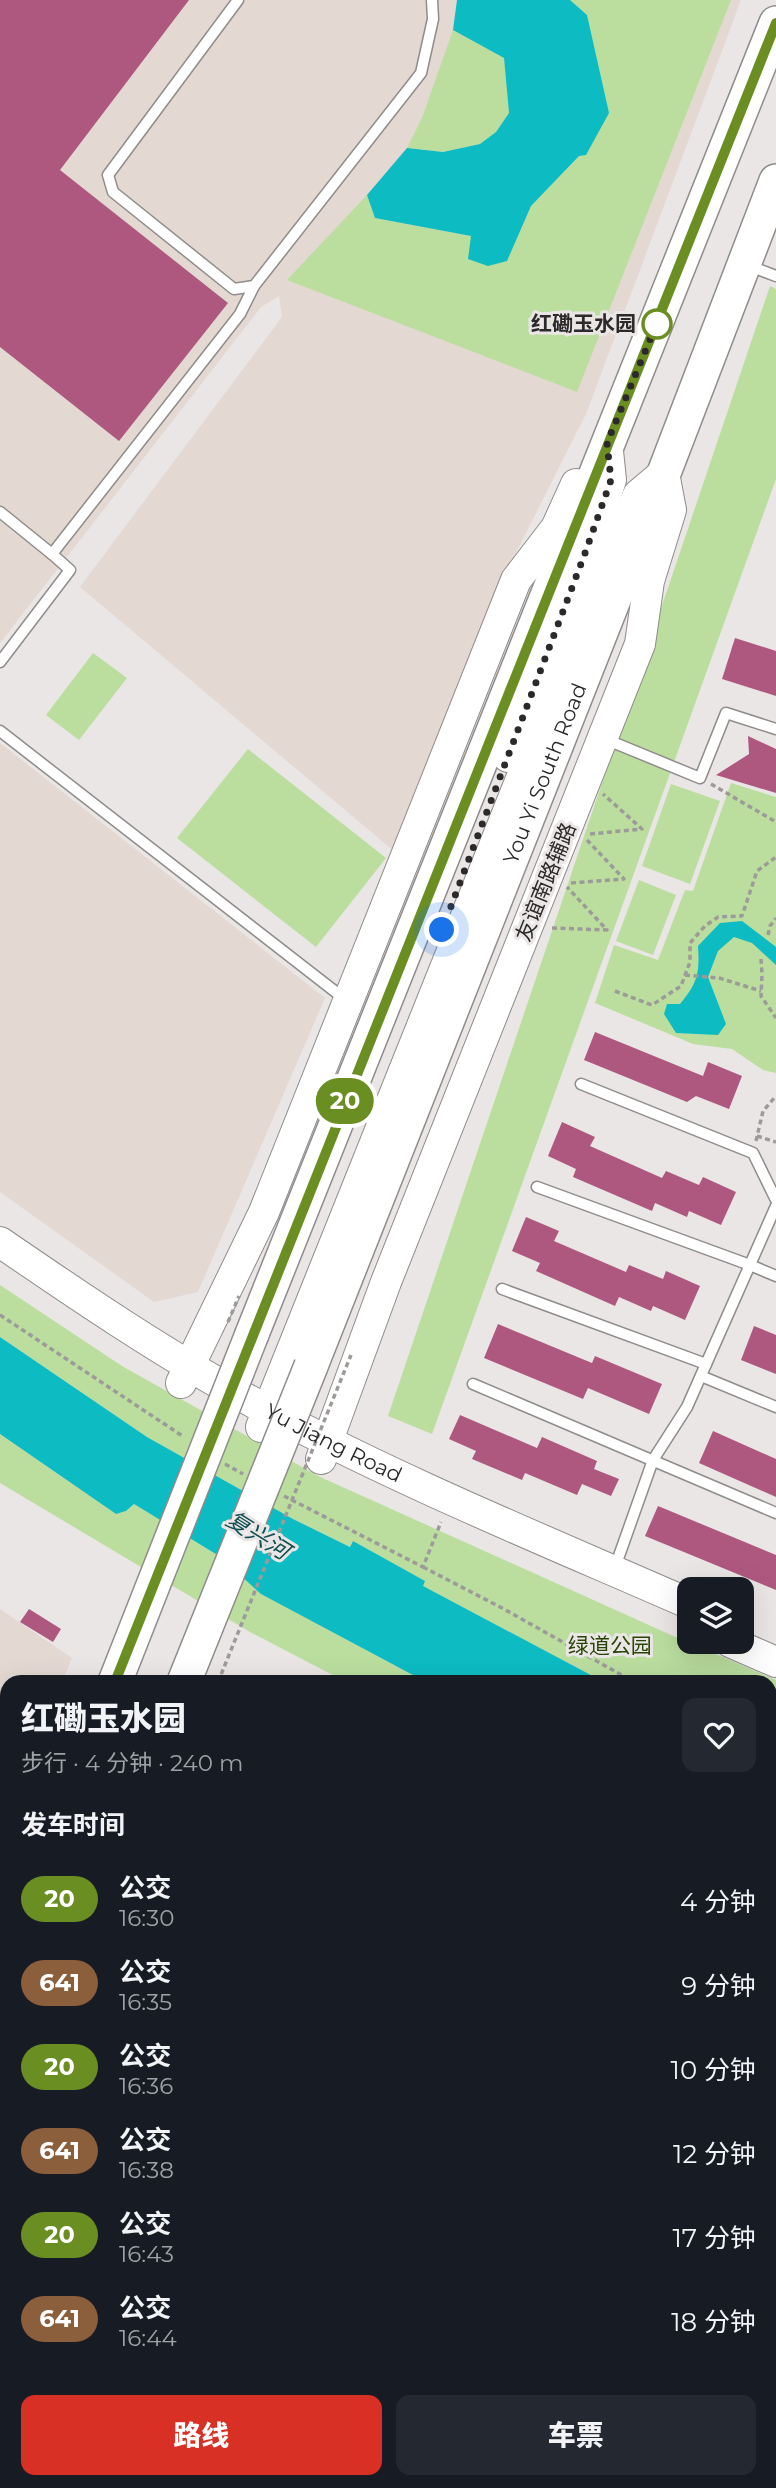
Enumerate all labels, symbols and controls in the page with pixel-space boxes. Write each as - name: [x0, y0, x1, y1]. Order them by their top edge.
- marker: 红磡玉水园: [642, 309, 672, 339]
- place label: 红磡玉水园: [531, 311, 636, 336]
- street label: You Yi South Road: [498, 679, 592, 868]
- street label: 友谊南路辅路: [510, 819, 581, 945]
- your location: [424, 912, 459, 947]
- line badge: 20: [314, 1078, 376, 1124]
- text: 20: [330, 1086, 360, 1115]
- street label: Yu Jiang Road: [261, 1398, 406, 1487]
- water label: 复兴河: [221, 1505, 298, 1567]
- map controls: [677, 1577, 754, 1654]
- button: layers: [677, 1577, 754, 1654]
- park label: 绿道公园: [568, 1633, 652, 1658]
- text: 红磡玉水园: [21, 1698, 186, 1738]
- button: heart: [682, 1698, 756, 1772]
- text: 步行 · 4 分钟 · 240 m: [21, 1749, 243, 1777]
- text: 发车时间: [21, 1809, 125, 1841]
- text: 公交: [119, 1872, 171, 1904]
- text: 20: [44, 1884, 75, 1913]
- text: 4 分钟: [680, 1886, 756, 1918]
- text: 16:30: [119, 1904, 174, 1932]
- text: 公交: [119, 1956, 171, 1988]
- text: 641: [39, 1968, 80, 1997]
- text: 9 分钟: [681, 1970, 756, 2002]
- text: 16:35: [119, 1988, 172, 2016]
- text: 公交: [119, 2040, 171, 2072]
- text: 20: [44, 2052, 75, 2081]
- text: 10 分钟: [671, 2054, 756, 2086]
- text: 16:36: [119, 2072, 173, 2100]
- text: 公交: [119, 2124, 171, 2156]
- text: 641: [39, 2136, 80, 2165]
- text: 12 分钟: [673, 2138, 756, 2170]
- text: 16:38: [119, 2156, 174, 2184]
- text: 公交: [119, 2208, 171, 2240]
- text: 20: [44, 2220, 75, 2249]
- text: 17 分钟: [672, 2222, 756, 2254]
- text: 16:43: [119, 2240, 174, 2268]
- text: 公交: [119, 2292, 171, 2324]
- text: 641: [39, 2304, 80, 2333]
- text: 18 分钟: [671, 2306, 756, 2338]
- text: 16:44: [119, 2324, 177, 2352]
- button: 路线: [21, 2395, 382, 2475]
- button: 车票: [396, 2395, 756, 2475]

